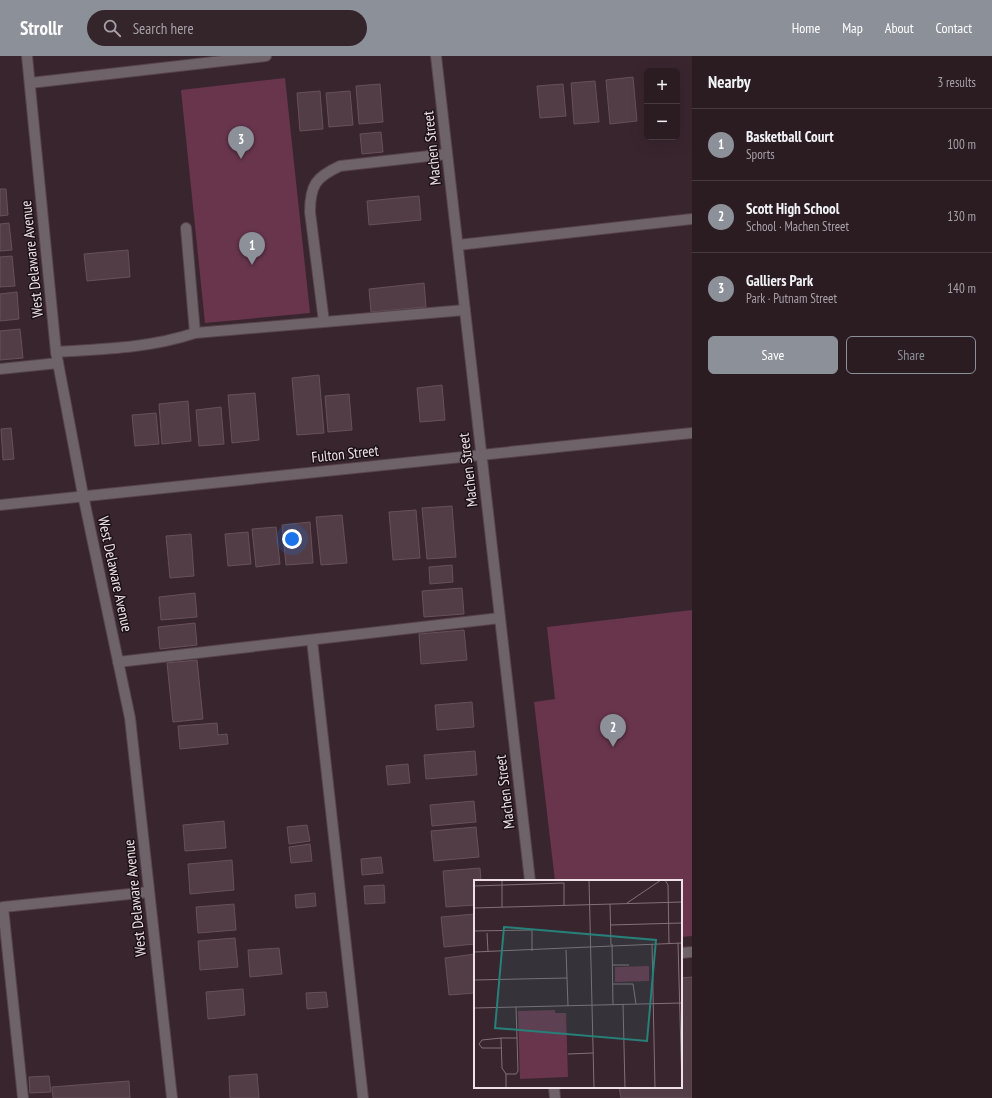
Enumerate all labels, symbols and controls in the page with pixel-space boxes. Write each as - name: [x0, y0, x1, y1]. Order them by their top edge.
- search box: [87, 10, 367, 46]
- text: Strollr: [20, 16, 63, 40]
- icon: search: [101, 17, 123, 39]
- text: Search here: [133, 19, 194, 38]
- text: Home: [792, 19, 820, 37]
- text: Map: [842, 19, 863, 37]
- text: About: [885, 19, 914, 37]
- text: Contact: [936, 19, 972, 37]
- map controls: [644, 68, 680, 140]
- button: +: [644, 68, 680, 104]
- text: Nearby: [708, 71, 751, 93]
- text: 3 results: [937, 74, 976, 91]
- button: −: [644, 104, 680, 140]
- street label: Machen Street: [418, 110, 445, 186]
- pin: 3: [228, 126, 254, 159]
- text: Basketball Court: [746, 127, 834, 146]
- text: 1: [718, 136, 724, 153]
- text: 100 m: [947, 136, 976, 153]
- text: Sports: [746, 146, 775, 163]
- text: Scott High School: [746, 199, 839, 218]
- street label: West Delaware Avenue: [16, 200, 47, 318]
- text: 2: [718, 208, 724, 225]
- text: 130 m: [947, 208, 976, 225]
- text: School · Machen Street: [746, 218, 849, 235]
- pin: 1: [239, 232, 265, 265]
- text: Galliers Park: [746, 271, 813, 290]
- text: 3: [718, 280, 724, 297]
- text: 140 m: [947, 280, 976, 297]
- text: Park · Putnam Street: [746, 290, 837, 307]
- button: Save: [708, 336, 838, 374]
- button: Share: [846, 336, 976, 374]
- street label: Machen Street: [454, 432, 481, 508]
- street label: Fulton Street: [310, 441, 380, 466]
- street label: West Delaware Avenue: [94, 514, 137, 633]
- your location: [282, 529, 302, 549]
- pin: 2: [600, 714, 626, 747]
- street label: Machen Street: [491, 754, 518, 830]
- street label: West Delaware Avenue: [119, 839, 150, 957]
- inset map: [474, 880, 682, 1088]

